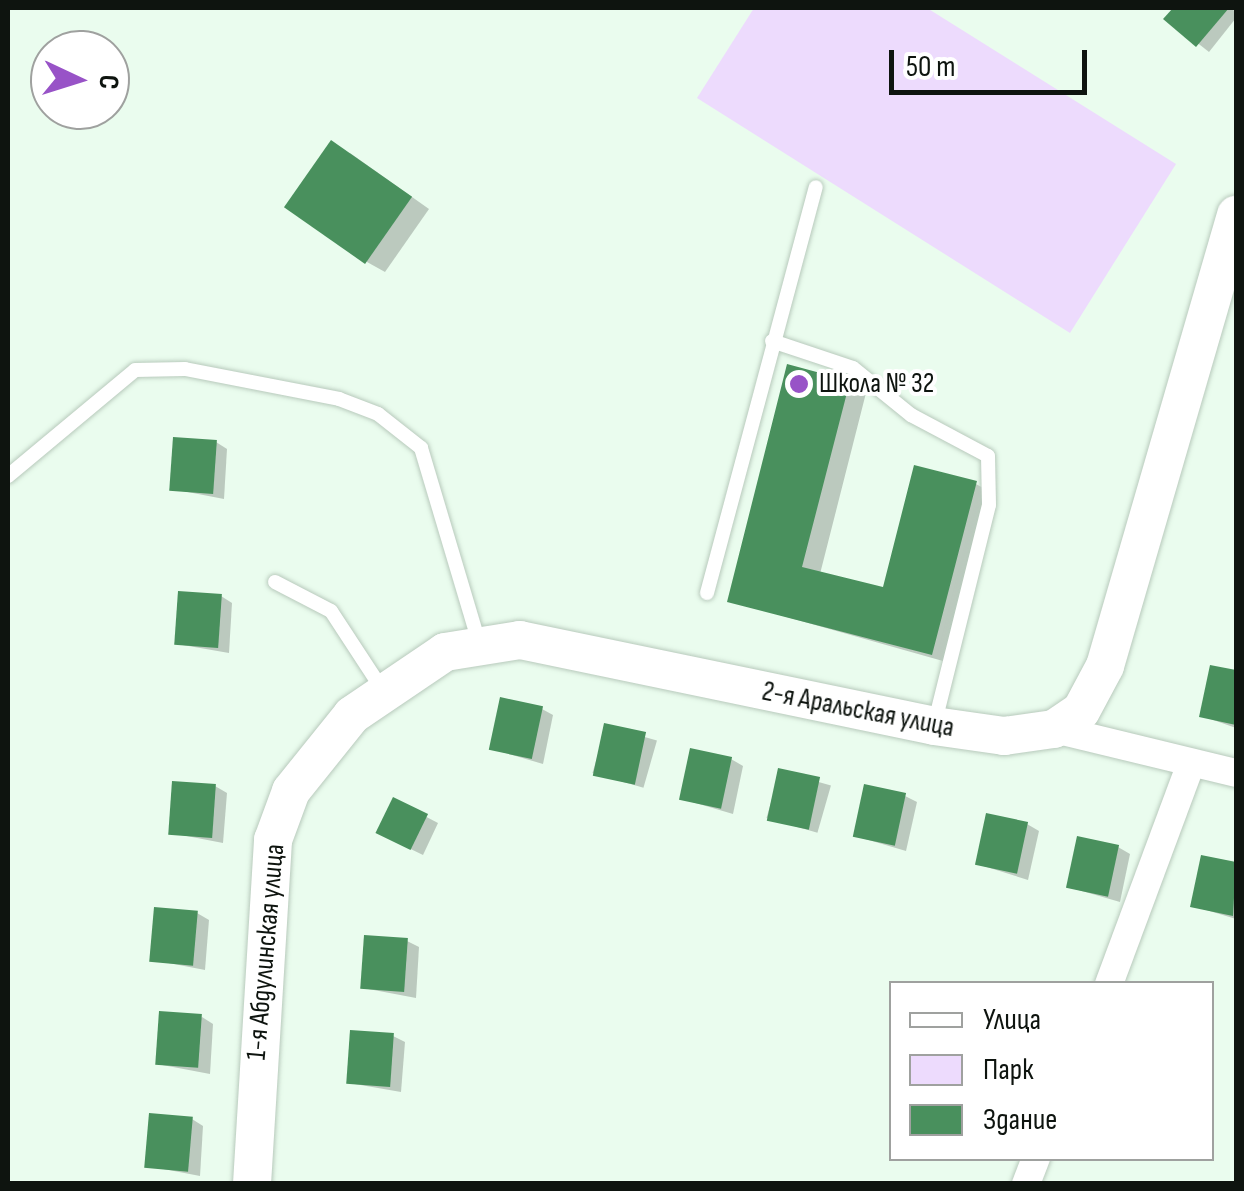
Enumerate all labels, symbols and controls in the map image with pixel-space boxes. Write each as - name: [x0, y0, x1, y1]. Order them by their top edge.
- north arrow: [30, 30, 130, 130]
- scale bar: [894, 30, 1092, 92]
- text: 50 m: [906, 49, 955, 85]
- text: С: [91, 74, 125, 90]
- place label: Школа № 32: [819, 367, 934, 401]
- marker: Школа № 32: [788, 373, 810, 395]
- street label: 2-я Аральская улица: [759, 675, 957, 745]
- street label: 1-я Абдулинская улица: [240, 843, 292, 1061]
- legend: [889, 981, 1214, 1161]
- text: Улица: [983, 1002, 1041, 1038]
- text: Парк: [983, 1052, 1034, 1088]
- text: Здание: [983, 1102, 1057, 1138]

